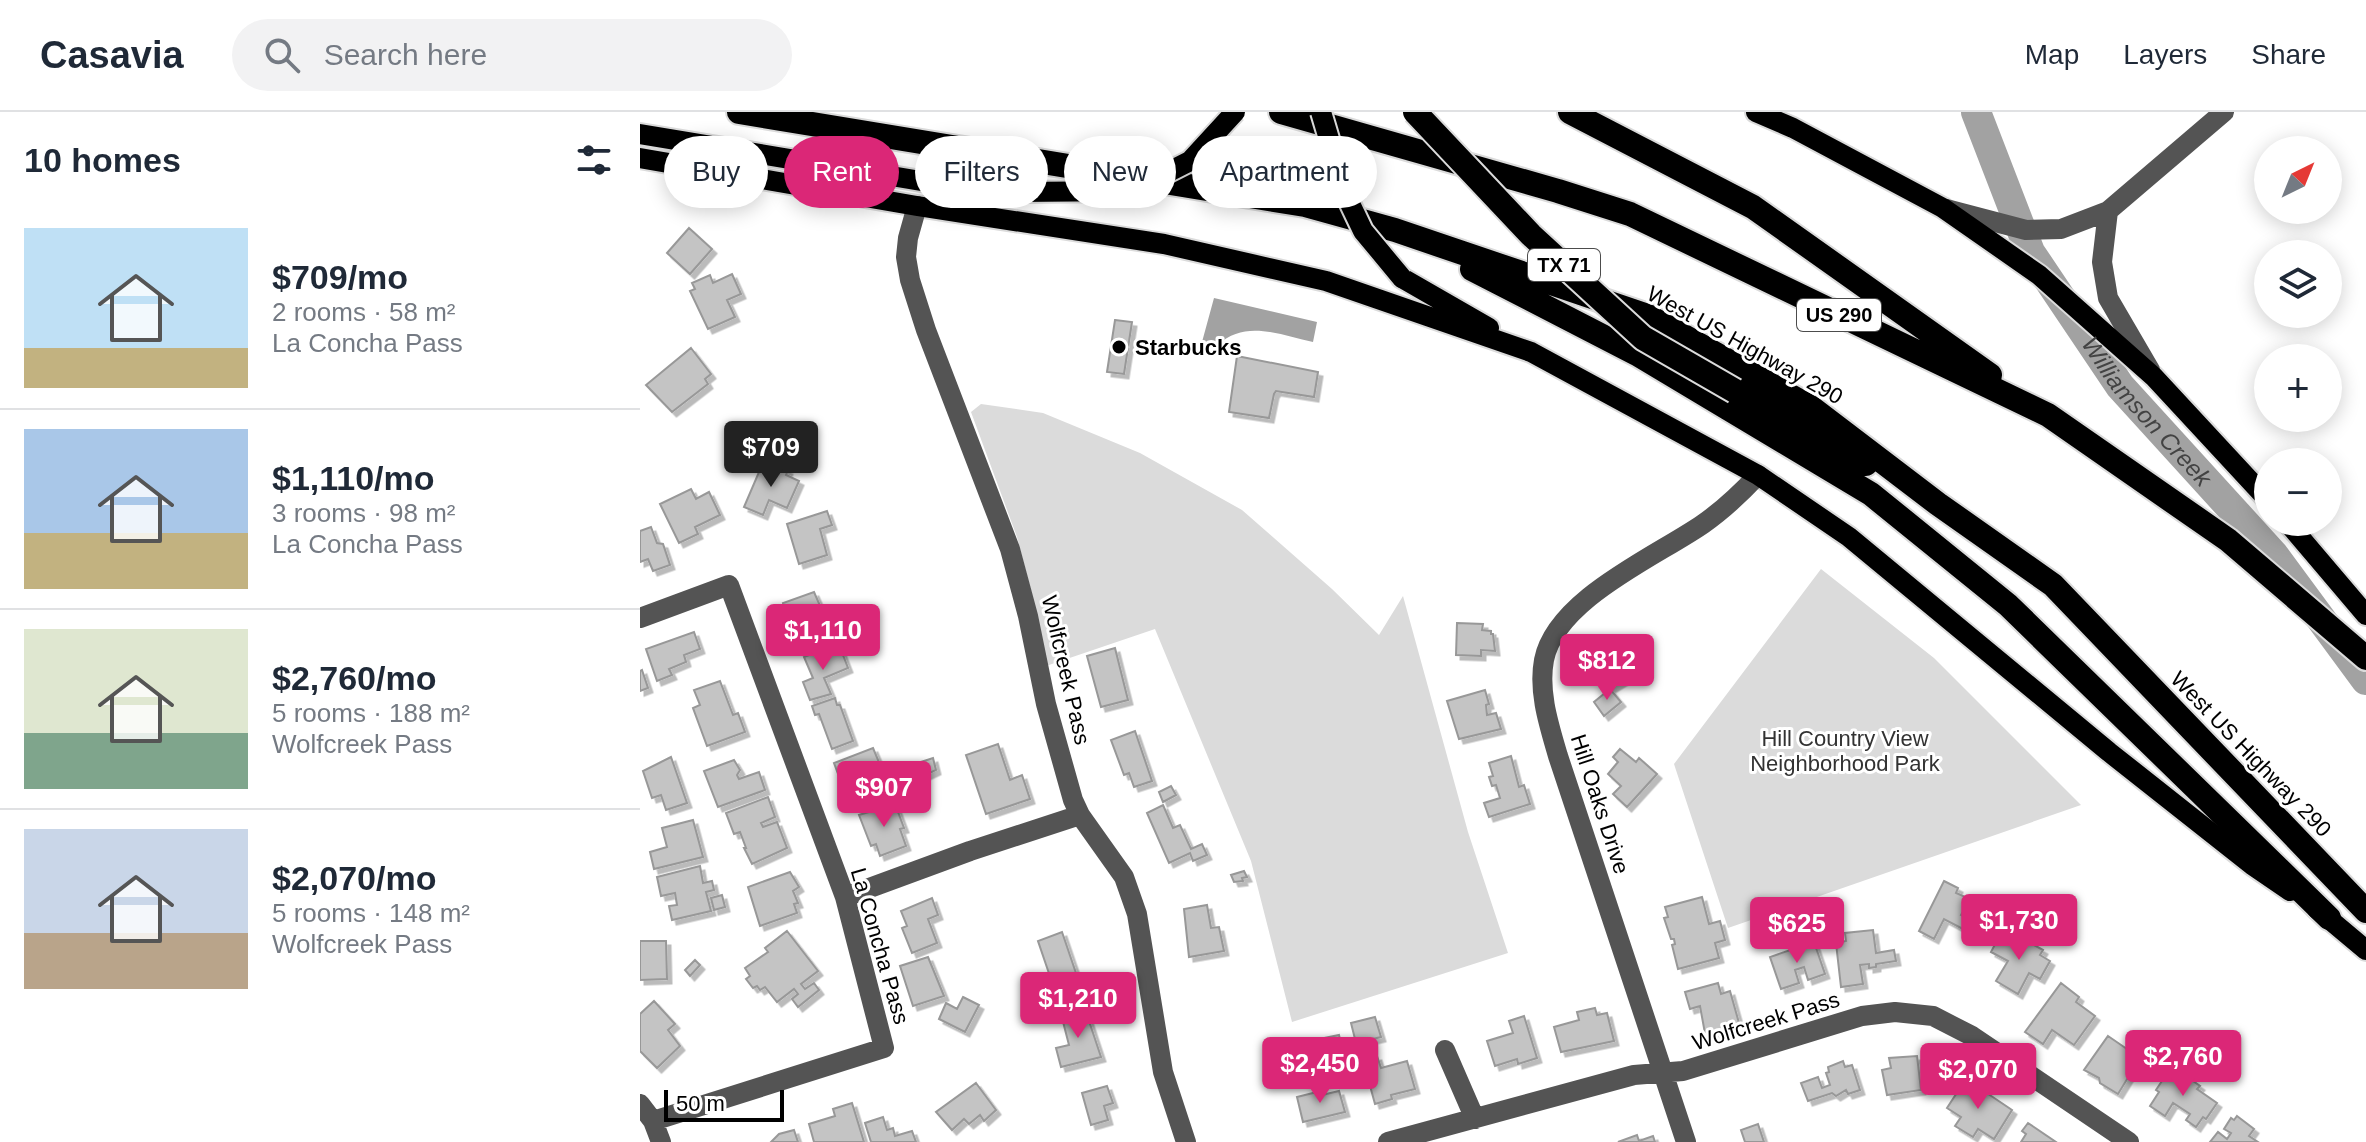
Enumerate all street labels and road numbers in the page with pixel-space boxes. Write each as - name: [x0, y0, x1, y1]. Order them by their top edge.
- road number: TX 71: [1528, 249, 1600, 281]
- street label: West US Highway 290: [1643, 281, 1847, 409]
- road number: US 290: [1797, 299, 1881, 331]
- street label: Wolfcreek Pass: [1037, 593, 1095, 747]
- street label: West US Highway 290: [2166, 666, 2336, 842]
- street label: Hill Oaks Drive: [1566, 731, 1634, 877]
- street label: La Concha Pass: [846, 865, 914, 1027]
- street label: Wolfcreek Pass: [1689, 987, 1843, 1055]

